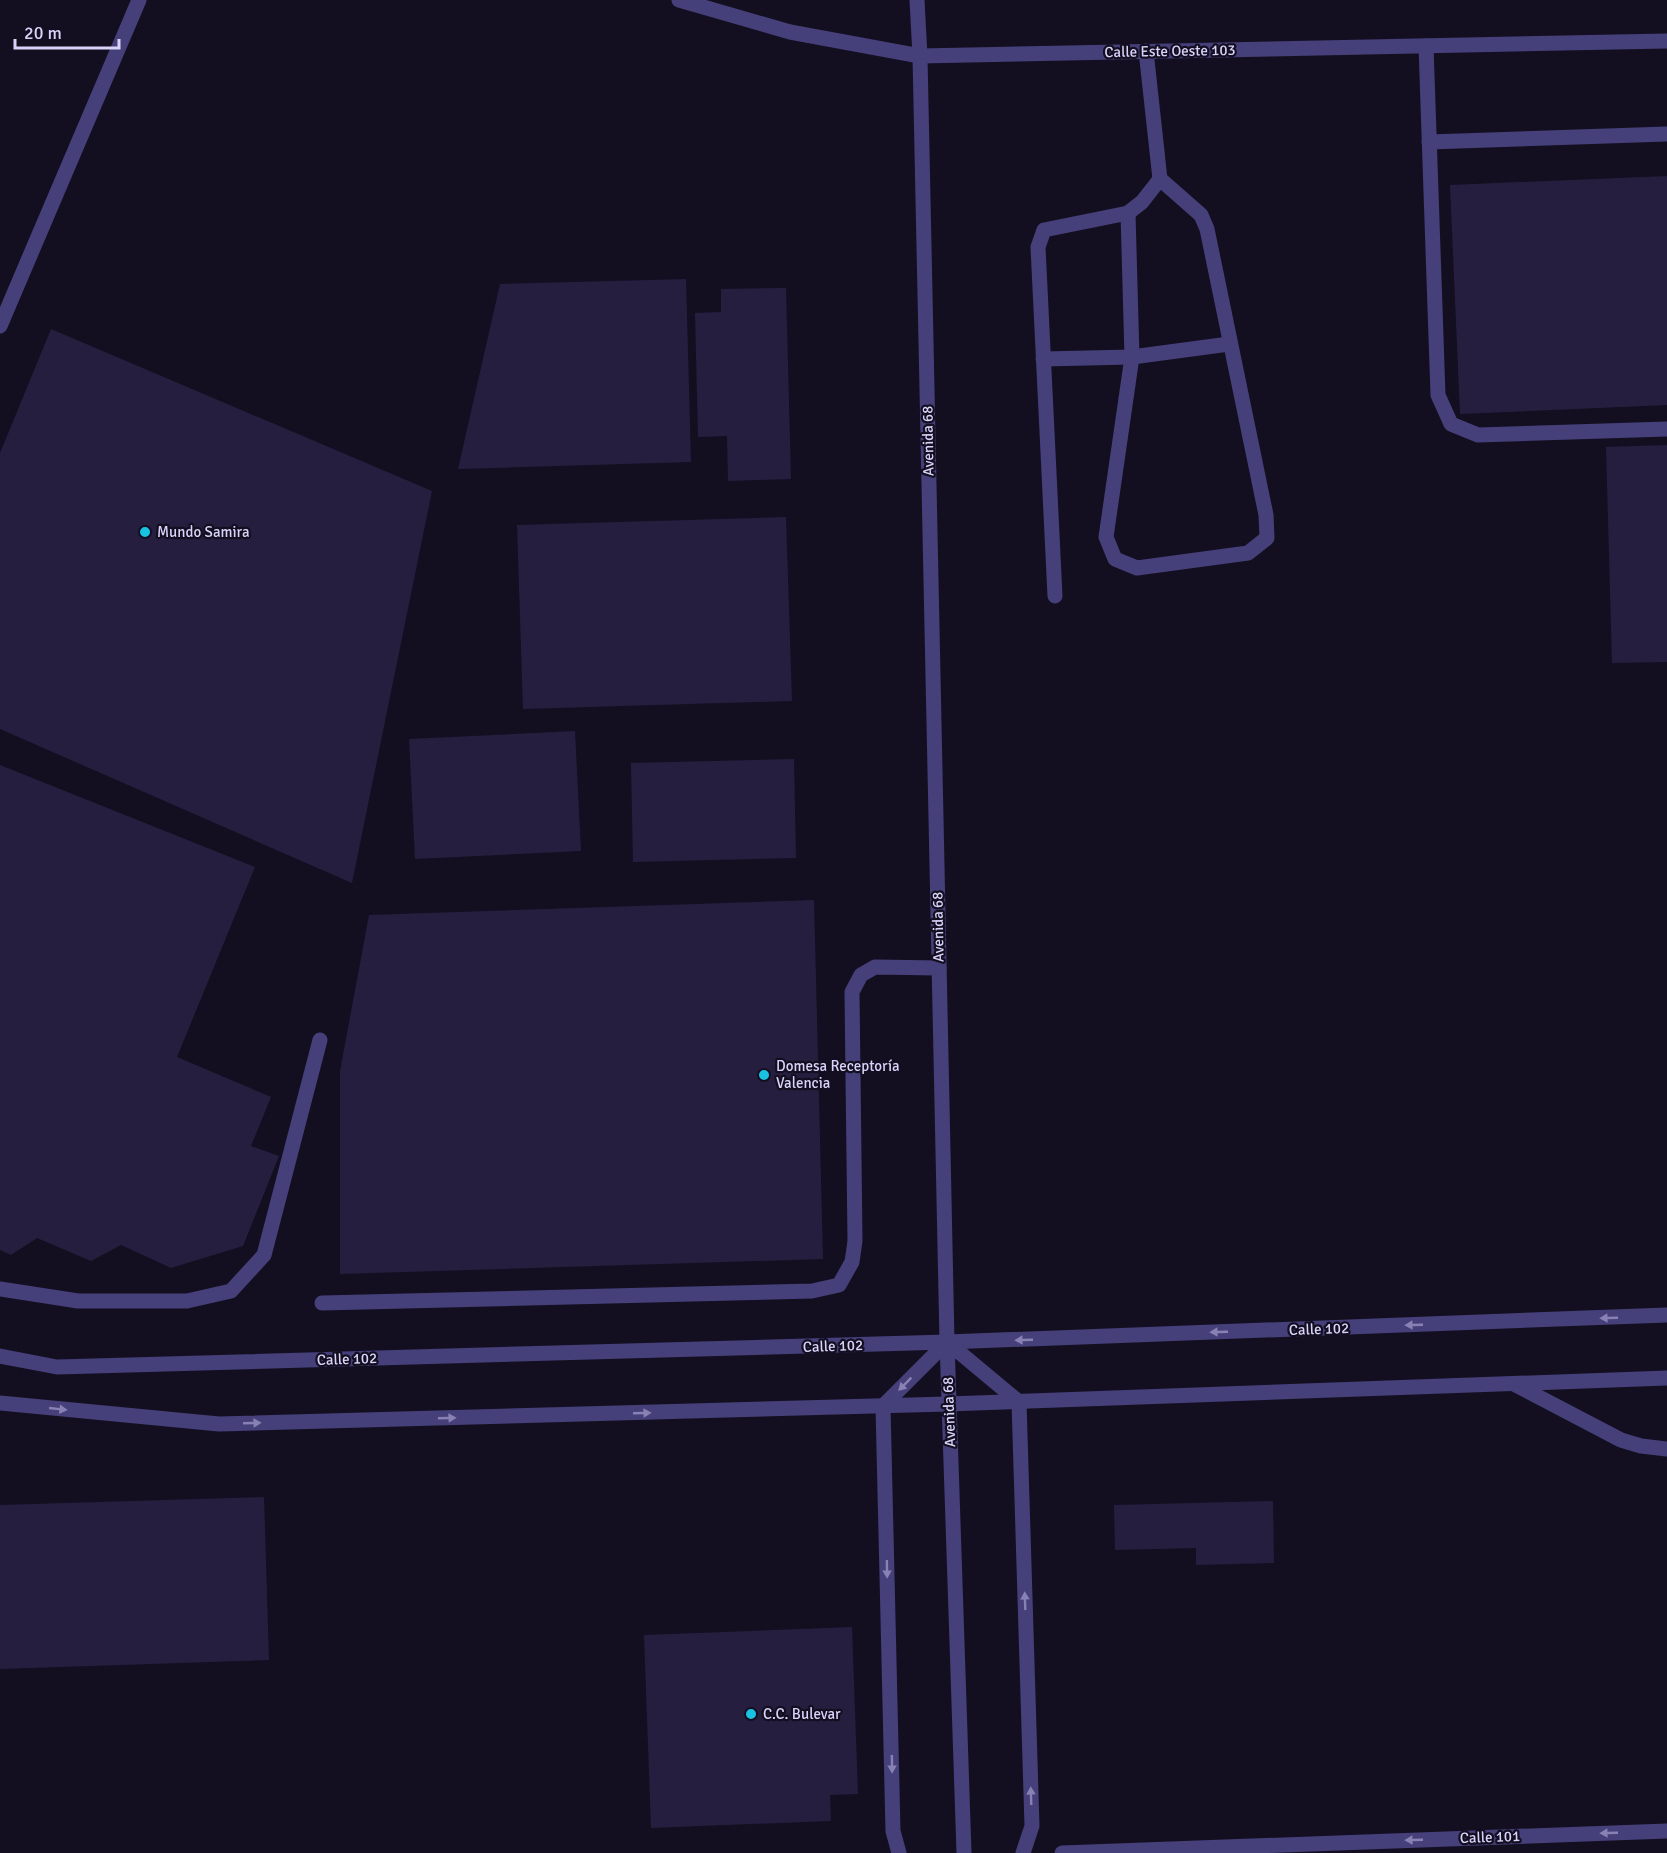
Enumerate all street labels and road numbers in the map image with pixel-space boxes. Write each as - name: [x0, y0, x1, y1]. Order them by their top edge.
- street label: Calle Este Oeste 103: [1104, 41, 1236, 61]
- street label: Avenida 68: [918, 406, 938, 476]
- street label: Avenida 68: [928, 892, 948, 962]
- street label: Calle 102: [1289, 1319, 1349, 1339]
- street label: Calle 102: [803, 1336, 863, 1356]
- street label: Calle 102: [317, 1349, 377, 1369]
- street label: Avenida 68: [939, 1377, 959, 1447]
- street label: Calle 101: [1460, 1827, 1520, 1847]

